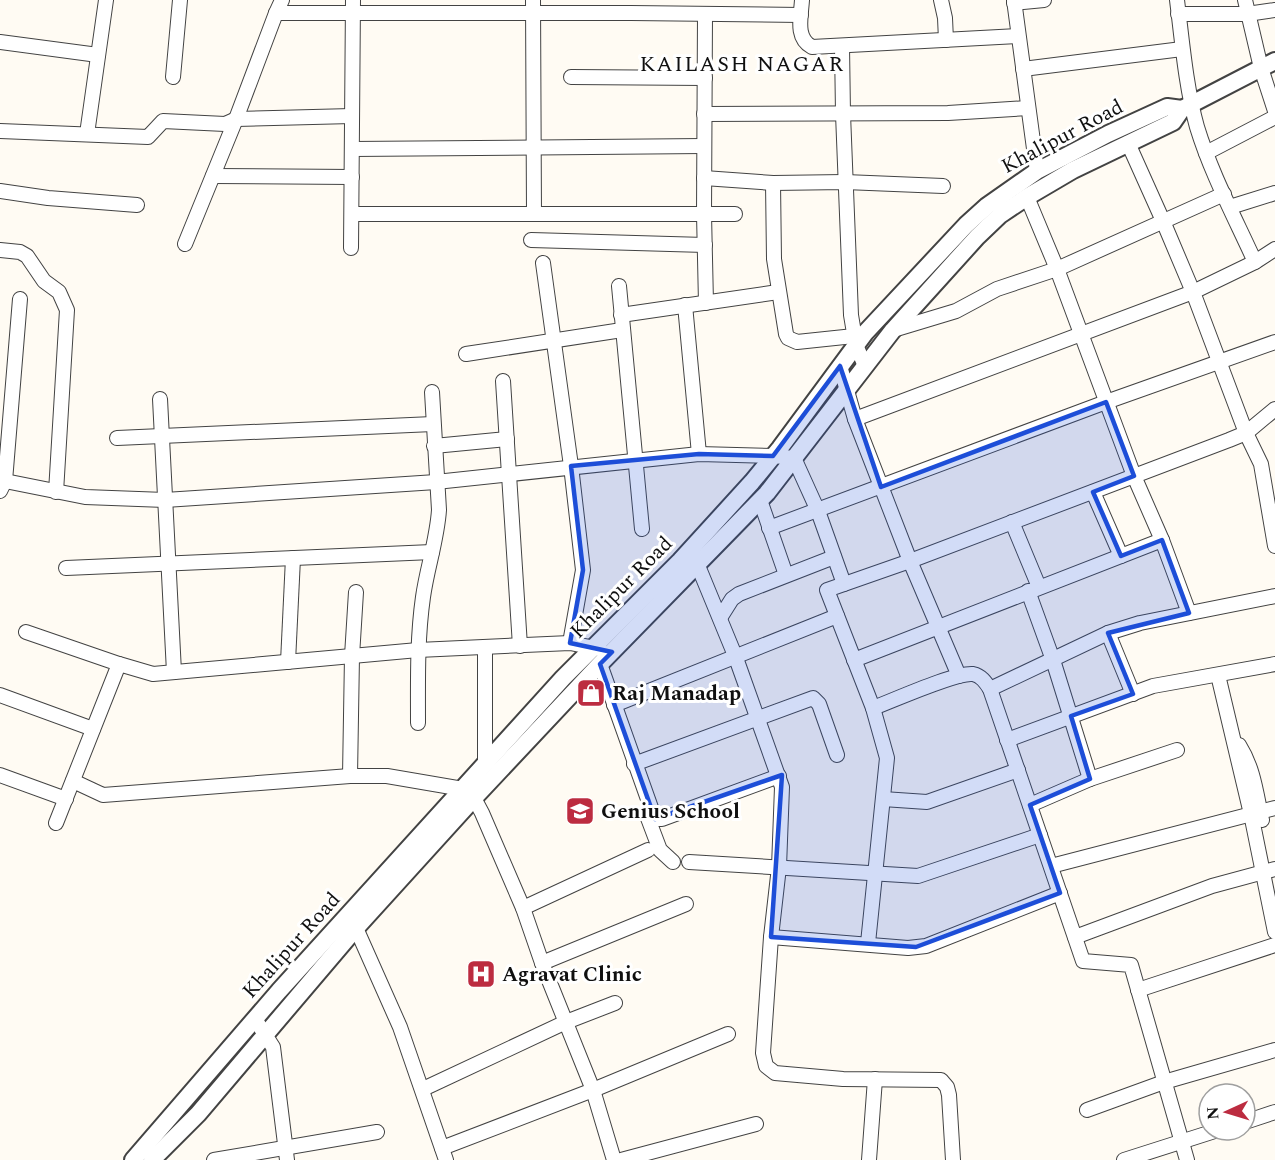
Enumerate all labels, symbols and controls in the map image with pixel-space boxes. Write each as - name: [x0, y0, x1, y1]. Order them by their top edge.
- district label: KAILASH NAGAR: [640, 48, 844, 81]
- street label: Khalipur Road: [996, 91, 1129, 183]
- street label: Khalipur Road: [563, 529, 681, 647]
- shop icon: Raj Manadap: [575, 677, 607, 709]
- place label: Raj Manadap: [612, 678, 741, 710]
- school or university icon: Genius School: [564, 795, 596, 827]
- place label: Genius School: [601, 796, 740, 828]
- street label: Khalipur Road: [235, 885, 349, 1006]
- hospital icon: Agravat Clinic: [465, 958, 497, 990]
- place label: Agravat Clinic: [502, 959, 642, 991]
- north arrow: [1197, 1082, 1257, 1142]
- text: N: [1201, 1106, 1225, 1120]

